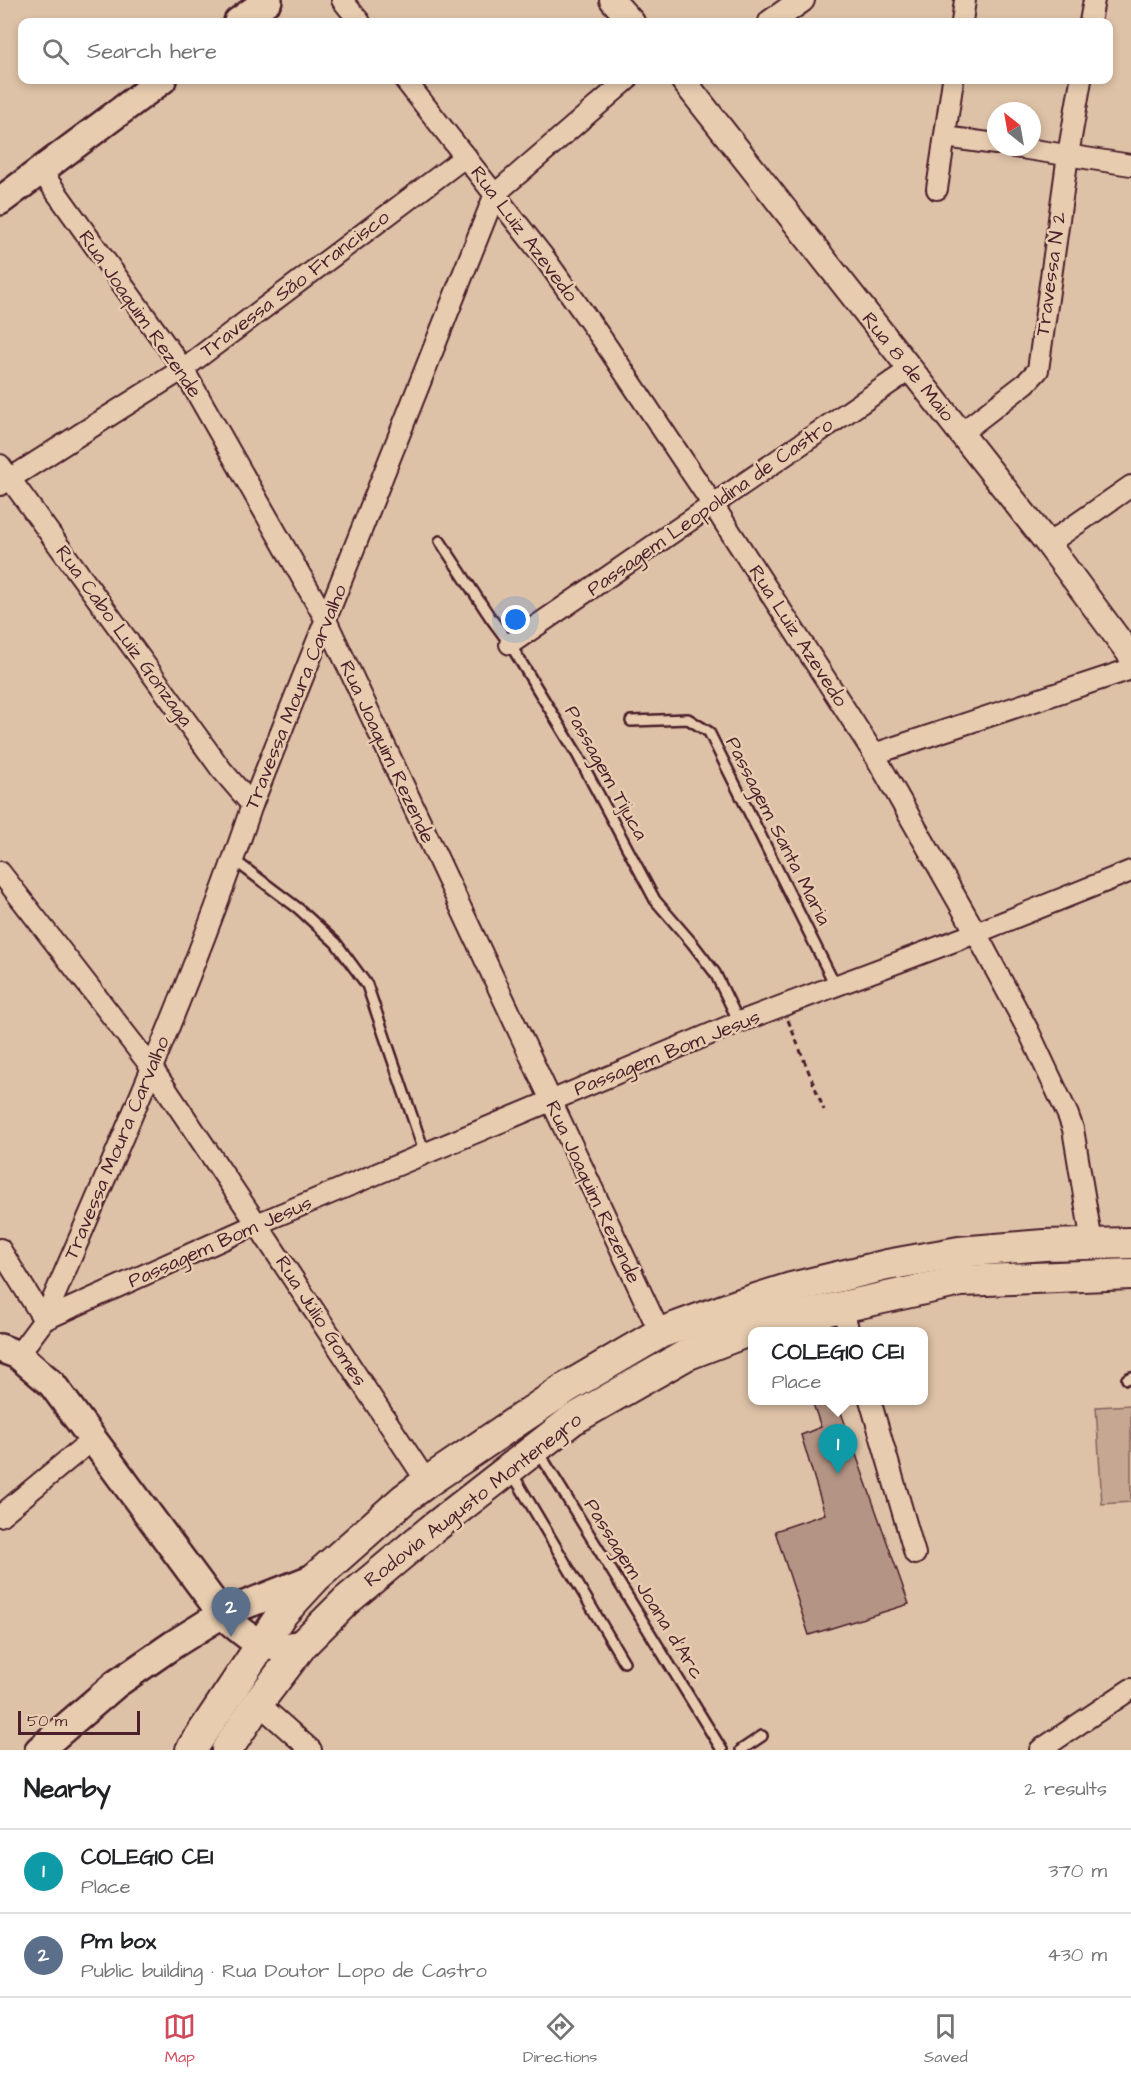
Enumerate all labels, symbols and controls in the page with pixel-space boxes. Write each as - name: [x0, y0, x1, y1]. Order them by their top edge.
- search box: [18, 18, 1113, 84]
- icon: search: [39, 35, 72, 68]
- text: Search here: [87, 36, 217, 67]
- north arrow: [987, 102, 1041, 156]
- street label: Rua Luiz Azevedo: [464, 160, 584, 308]
- street label: Travessa São Francisco: [195, 204, 395, 364]
- street label: Travessa N 2: [1028, 210, 1074, 338]
- street label: Rua Joaquim Rezende: [72, 225, 209, 403]
- street label: Rua 8 de Maio: [855, 306, 961, 428]
- street label: Passagem Leopoldina de Castro: [581, 411, 839, 604]
- street label: Rua Cabo Luiz Gonzaga: [48, 540, 199, 733]
- street label: Rua Luiz Azevedo: [742, 560, 854, 712]
- street label: Travessa Moura Carvalho: [238, 580, 354, 814]
- your location: [501, 605, 530, 634]
- street label: Rua Joaquim Rezende: [332, 656, 442, 848]
- street label: Passagem Tijuca: [557, 701, 655, 846]
- street label: Passagem Santa Maria: [717, 732, 838, 931]
- street label: Passagem Bom Jesus: [570, 1003, 765, 1104]
- street label: Travessa Moura Carvalho: [57, 1032, 177, 1264]
- street label: Rua Joaquim Rezende: [538, 1096, 648, 1288]
- street label: Passagem Bom Jesus: [124, 1189, 317, 1296]
- street label: Rua Júlio Gomes: [268, 1250, 374, 1392]
- popup: [748, 1327, 928, 1405]
- text: COLEGIO CEI: [772, 1337, 904, 1368]
- text: Place: [772, 1368, 821, 1396]
- street label: Rodovia Augusto Montenegro: [358, 1406, 588, 1595]
- pin: 1: [818, 1424, 858, 1474]
- street label: Passagem Joana d'Arc: [576, 1493, 711, 1685]
- pin: 2: [212, 1588, 250, 1637]
- scale bar: [18, 1708, 140, 1736]
- text: 50 m: [27, 1710, 67, 1732]
- text: Nearby: [24, 1771, 111, 1807]
- text: 2 results: [1024, 1775, 1107, 1803]
- text: COLEGIO CEI: [81, 1842, 214, 1873]
- text: 1: [42, 1857, 45, 1885]
- text: 370 m: [1048, 1857, 1107, 1885]
- text: Place: [81, 1873, 131, 1901]
- text: Pm box: [81, 1926, 156, 1957]
- text: 2: [38, 1941, 49, 1969]
- text: 430 m: [1047, 1941, 1107, 1969]
- text: Public building · Rua Doutor Lopo de Castro: [81, 1957, 487, 1985]
- tab: Map: [163, 2010, 196, 2068]
- tab: Directions: [523, 2010, 597, 2068]
- tab: Saved: [924, 2010, 968, 2068]

